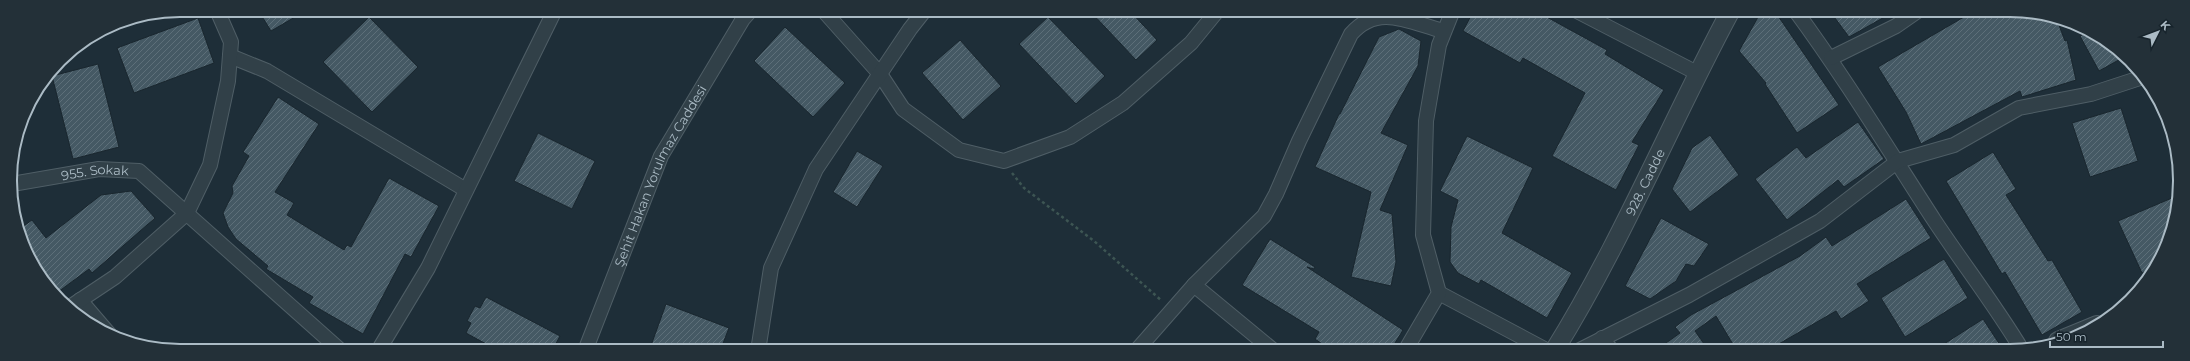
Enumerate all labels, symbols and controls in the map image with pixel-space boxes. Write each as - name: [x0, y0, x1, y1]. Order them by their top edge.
- north arrow: [2138, 12, 2178, 52]
- text: K: [2158, 18, 2174, 34]
- street label: Şehit Hakan Yorulmaz Caddesi: [611, 82, 710, 269]
- street label: 928. Cadde: [1622, 146, 1668, 218]
- street label: 955. Sokak: [60, 161, 129, 183]
- scale bar: [2050, 323, 2163, 349]
- text: 50 m: [2056, 329, 2087, 344]

